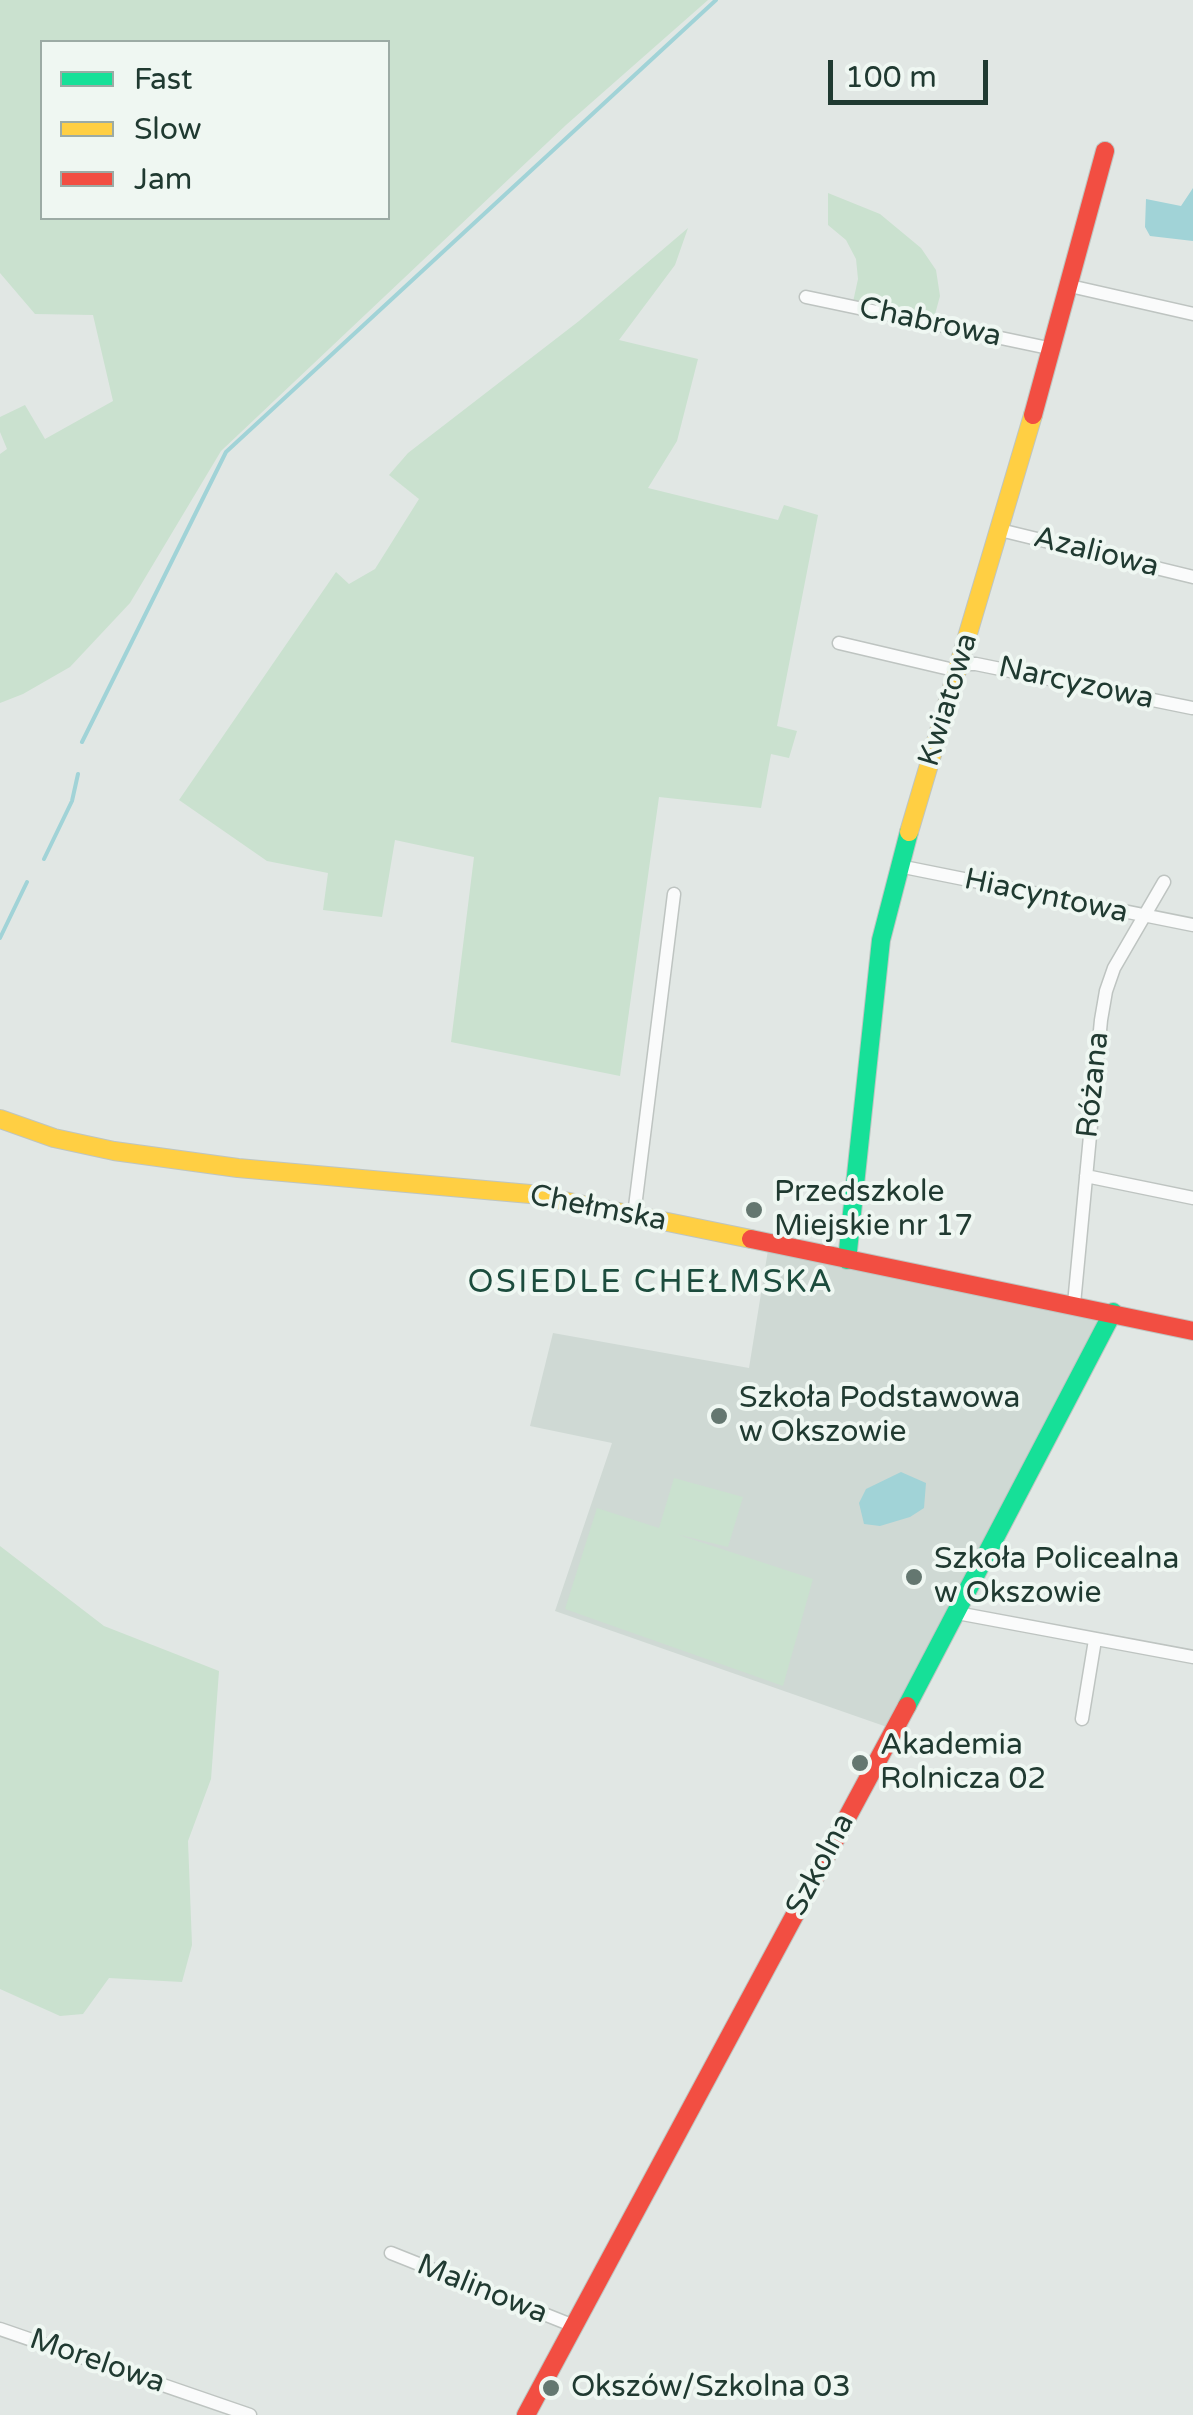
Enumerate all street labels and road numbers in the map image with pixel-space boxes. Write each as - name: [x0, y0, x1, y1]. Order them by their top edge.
- street label: Chabrowa: [856, 290, 1004, 356]
- street label: Azaliowa: [1030, 520, 1162, 586]
- street label: Kwiatowa: [912, 629, 986, 771]
- street label: Narcyzowa: [995, 650, 1157, 718]
- street label: Hiacyntowa: [961, 862, 1131, 932]
- street label: Różana: [1071, 1030, 1117, 1140]
- street label: Chełmska: [526, 1178, 670, 1240]
- street label: Szkolna: [779, 1808, 863, 1922]
- street label: Malinowa: [412, 2248, 552, 2332]
- street label: Morelowa: [25, 2322, 169, 2402]

